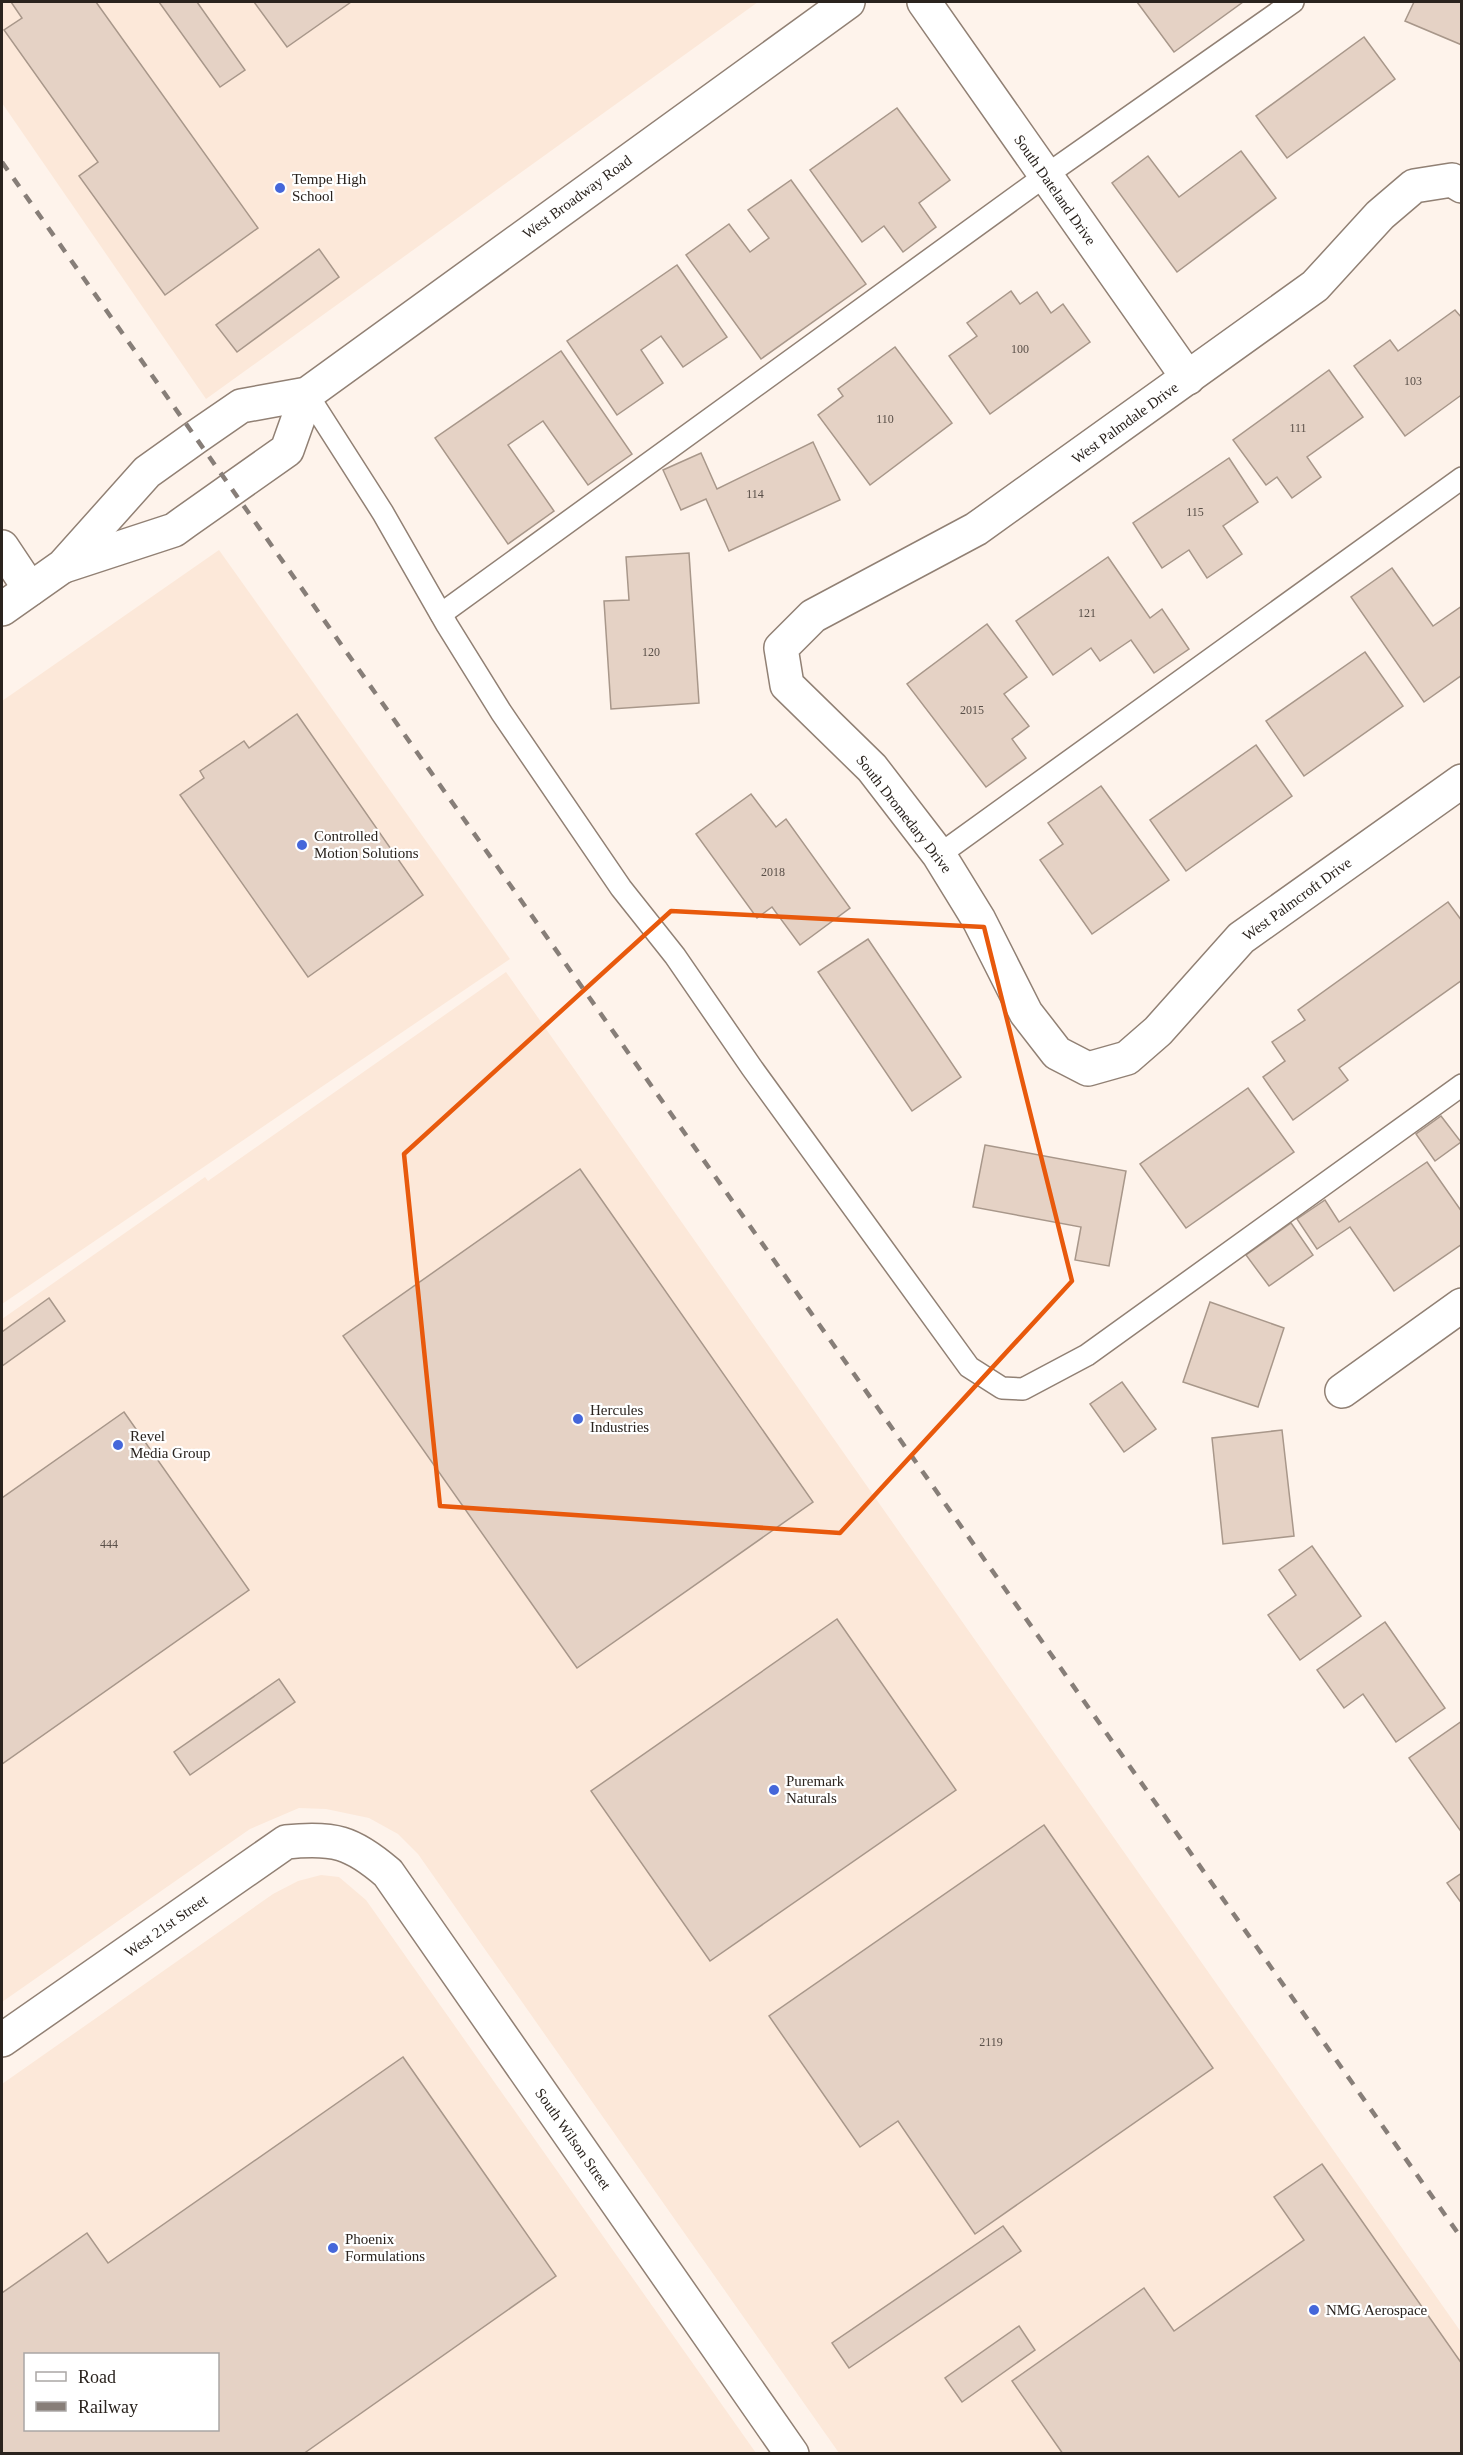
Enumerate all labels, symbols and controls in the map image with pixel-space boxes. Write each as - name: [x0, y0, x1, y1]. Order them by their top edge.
- street label: South Dateland Drive: [1011, 132, 1099, 248]
- street label: West Broadway Road: [520, 152, 635, 242]
- place label: Tempe High School: [292, 171, 367, 204]
- marker: Tempe High School: [273, 181, 287, 195]
- house number: 100: [1011, 342, 1029, 356]
- house number: 103: [1404, 374, 1422, 388]
- street label: West Palmdale Drive: [1069, 379, 1181, 467]
- house number: 110: [876, 412, 894, 426]
- house number: 111: [1289, 421, 1307, 435]
- house number: 114: [746, 487, 764, 501]
- house number: 115: [1186, 505, 1204, 519]
- house number: 121: [1078, 606, 1096, 620]
- house number: 120: [642, 645, 660, 659]
- house number: 2015: [960, 703, 984, 717]
- street label: South Dromedary Drive: [853, 752, 955, 876]
- place label: Controlled Motion Solutions: [314, 828, 419, 861]
- marker: Controlled Motion Solutions: [295, 838, 309, 852]
- street label: West Palmcroft Drive: [1240, 854, 1355, 944]
- house number: 2018: [761, 865, 785, 879]
- place label: Hercules Industries: [590, 1402, 649, 1435]
- marker: Hercules Industries: [571, 1412, 585, 1426]
- place label: Revel Media Group: [130, 1428, 210, 1461]
- marker: Revel Media Group: [111, 1438, 125, 1452]
- house number: 444: [100, 1537, 118, 1551]
- place label: Puremark Naturals: [786, 1773, 845, 1806]
- marker: Puremark Naturals: [767, 1783, 781, 1797]
- street label: West 21st Street: [122, 1891, 211, 1960]
- house number: 2119: [979, 2035, 1003, 2049]
- street label: South Wilson Street: [532, 2085, 614, 2193]
- place label: Phoenix Formulations: [345, 2231, 425, 2264]
- marker: Phoenix Formulations: [326, 2241, 340, 2255]
- place label: NMG Aerospace: [1326, 2302, 1428, 2318]
- marker: NMG Aerospace: [1307, 2303, 1321, 2317]
- legend: [24, 2353, 219, 2431]
- text: Road: [78, 2367, 116, 2387]
- text: Railway: [78, 2397, 138, 2417]

